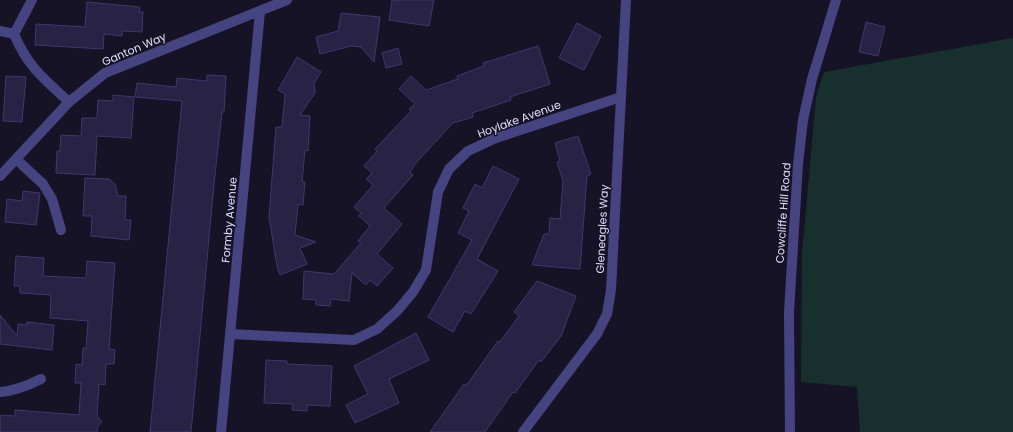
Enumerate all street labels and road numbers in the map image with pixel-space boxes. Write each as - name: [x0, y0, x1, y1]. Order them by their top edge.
- street label: Ganton Way: [99, 28, 169, 70]
- street label: Hoylake Avenue: [475, 96, 563, 142]
- street label: Cowcliffe Hill Road: [772, 162, 794, 264]
- street label: Formby Avenue: [217, 176, 241, 263]
- street label: Gleneagles Way: [592, 183, 612, 274]

